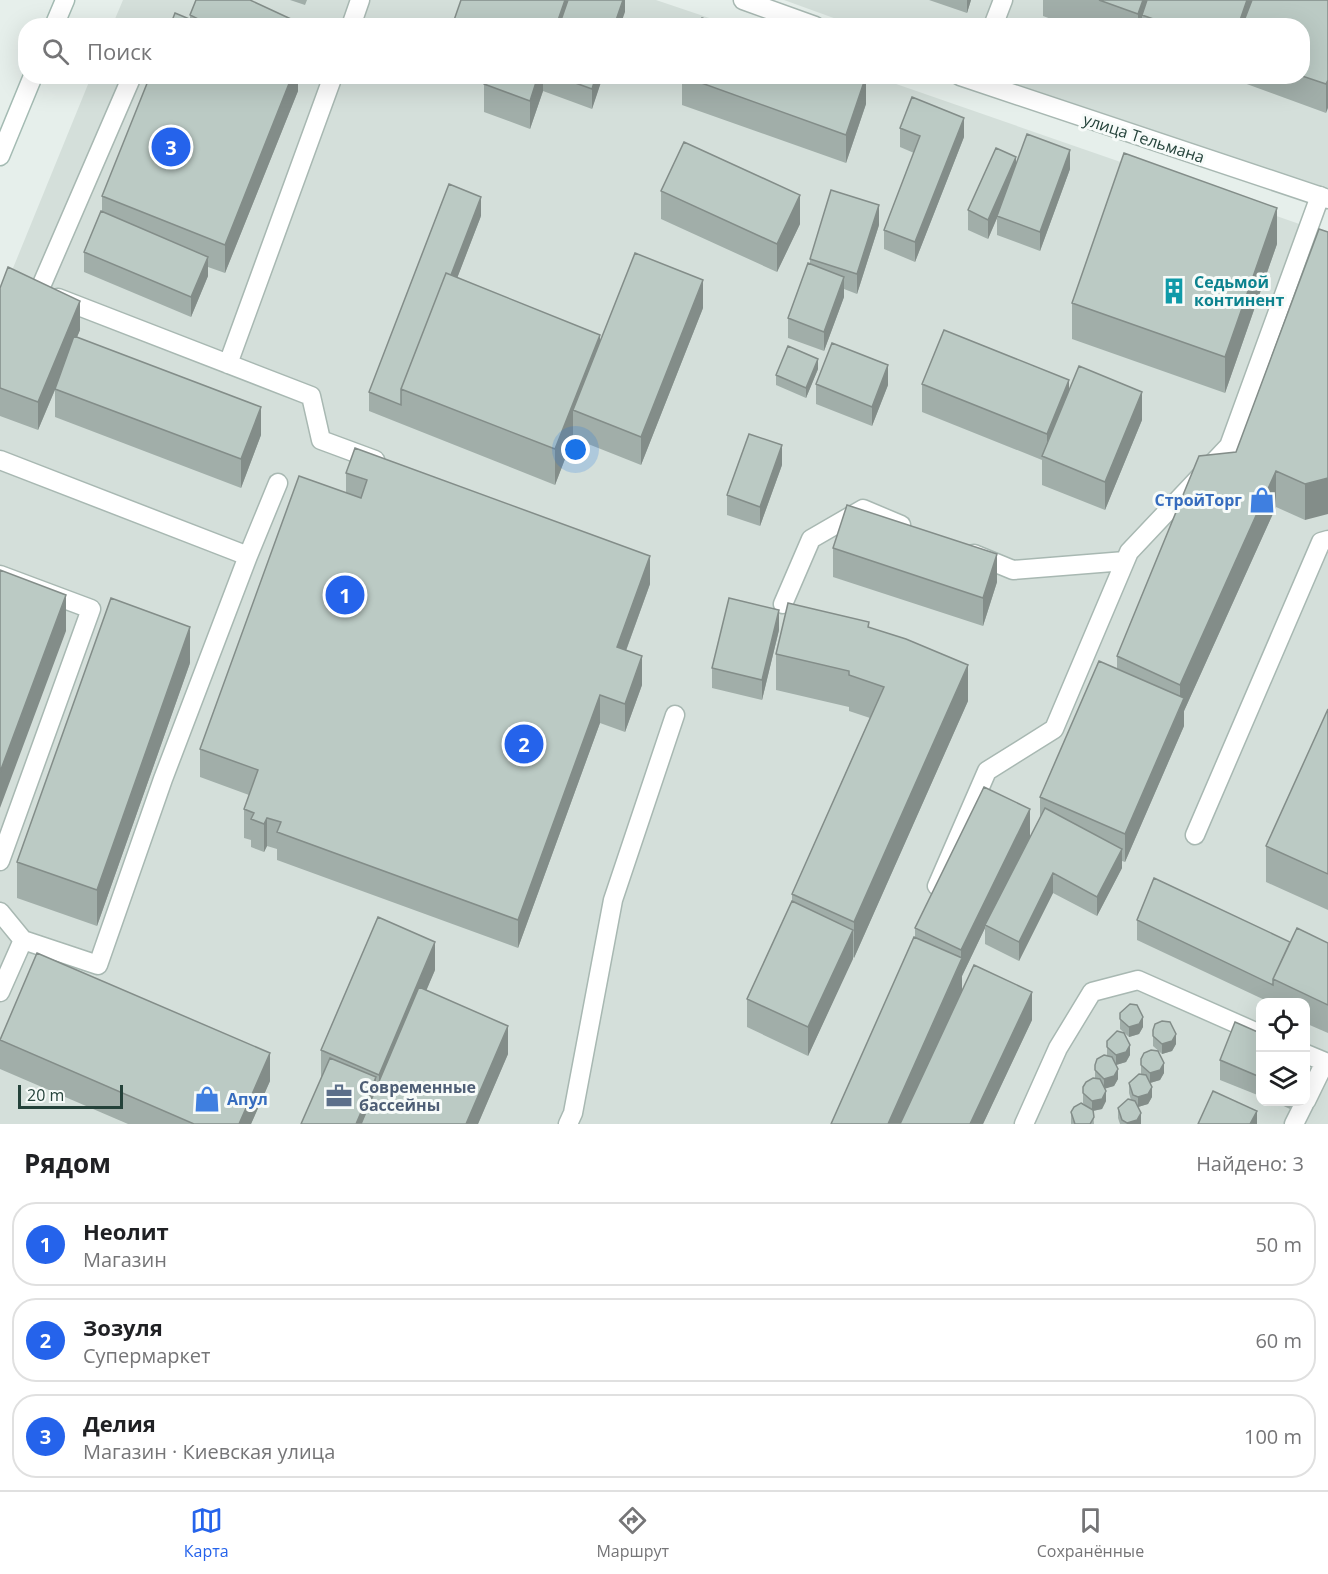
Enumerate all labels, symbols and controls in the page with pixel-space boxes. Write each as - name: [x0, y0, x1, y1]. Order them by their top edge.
- search box: [18, 18, 1310, 84]
- icon: search: [39, 35, 72, 68]
- text: Поиск: [87, 36, 152, 66]
- street label: улица Тельмана: [1080, 108, 1208, 168]
- pin: 3: [152, 124, 190, 170]
- place label: Седьмой континент: [1194, 271, 1284, 311]
- building icon: Седьмой континент: [1159, 276, 1189, 306]
- your location: [561, 435, 590, 464]
- shop icon: СтройТорг: [1247, 485, 1277, 515]
- place label: СтройТорг: [1154, 489, 1242, 511]
- pin: 1: [326, 572, 364, 618]
- pin: 2: [504, 722, 544, 766]
- map controls: [1256, 998, 1310, 1106]
- button: locate: [1256, 998, 1310, 1052]
- button: layers: [1256, 1052, 1310, 1106]
- place label: Современные бассейны: [359, 1076, 476, 1116]
- office icon: Современные бассейны: [324, 1081, 354, 1111]
- scale bar: [18, 1082, 123, 1110]
- text: 20 m: [27, 1084, 64, 1106]
- shop icon: Апул: [192, 1084, 222, 1114]
- place label: Апул: [227, 1088, 268, 1110]
- text: Рядом: [24, 1145, 111, 1181]
- text: Найдено: 3: [1196, 1150, 1304, 1177]
- text: Неолит: [83, 1216, 169, 1246]
- text: 1: [40, 1231, 51, 1258]
- text: 50 m: [1255, 1231, 1302, 1258]
- text: Магазин: [83, 1246, 167, 1273]
- text: Зозуля: [83, 1312, 163, 1342]
- text: 2: [40, 1327, 51, 1354]
- text: 60 m: [1255, 1327, 1302, 1354]
- text: Супермаркет: [83, 1342, 210, 1369]
- text: Делия: [83, 1408, 156, 1438]
- text: 3: [40, 1423, 51, 1450]
- text: 100 m: [1244, 1423, 1302, 1450]
- text: Магазин · Киевская улица: [83, 1438, 335, 1465]
- tab: Карта: [184, 1504, 229, 1562]
- tab: Маршрут: [596, 1504, 669, 1562]
- tab: Сохранённые: [1037, 1504, 1144, 1562]

